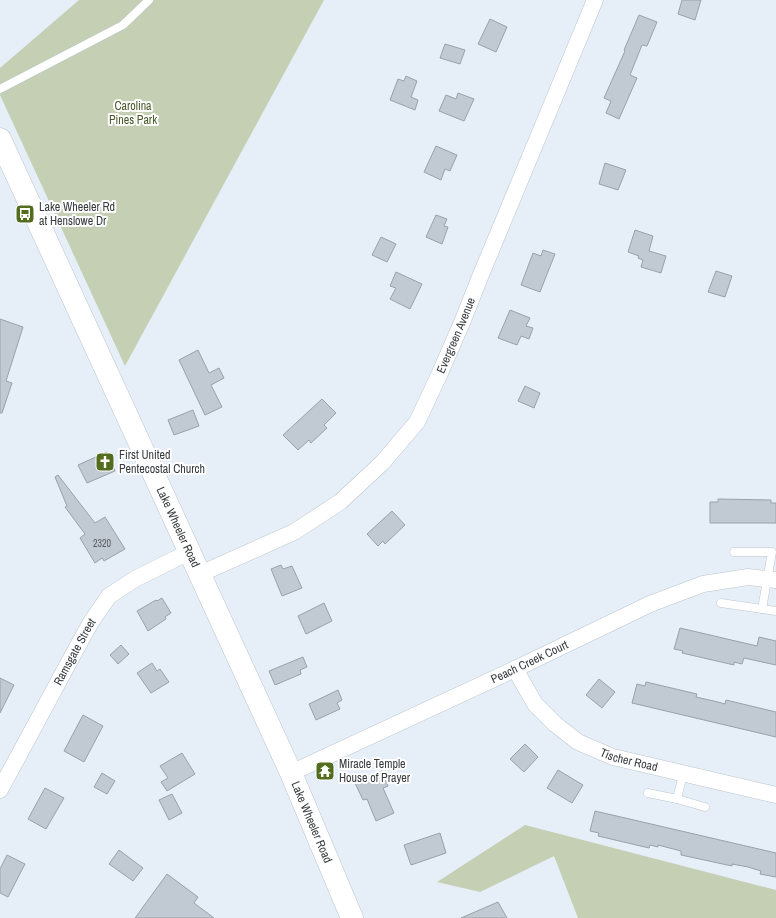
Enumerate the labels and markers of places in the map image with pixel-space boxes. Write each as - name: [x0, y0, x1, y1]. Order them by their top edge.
- place label: Lake Wheeler Rd at Henslowe Dr: [39, 199, 115, 229]
- bus stop icon: Lake Wheeler Rd at Henslowe Dr: [14, 203, 36, 225]
- place label: First United Pentecostal Church: [119, 447, 205, 477]
- church icon: First United Pentecostal Church: [94, 451, 116, 473]
- place label: Miracle Temple House of Prayer: [339, 756, 411, 786]
- temple icon: Miracle Temple House of Prayer: [314, 760, 336, 782]

